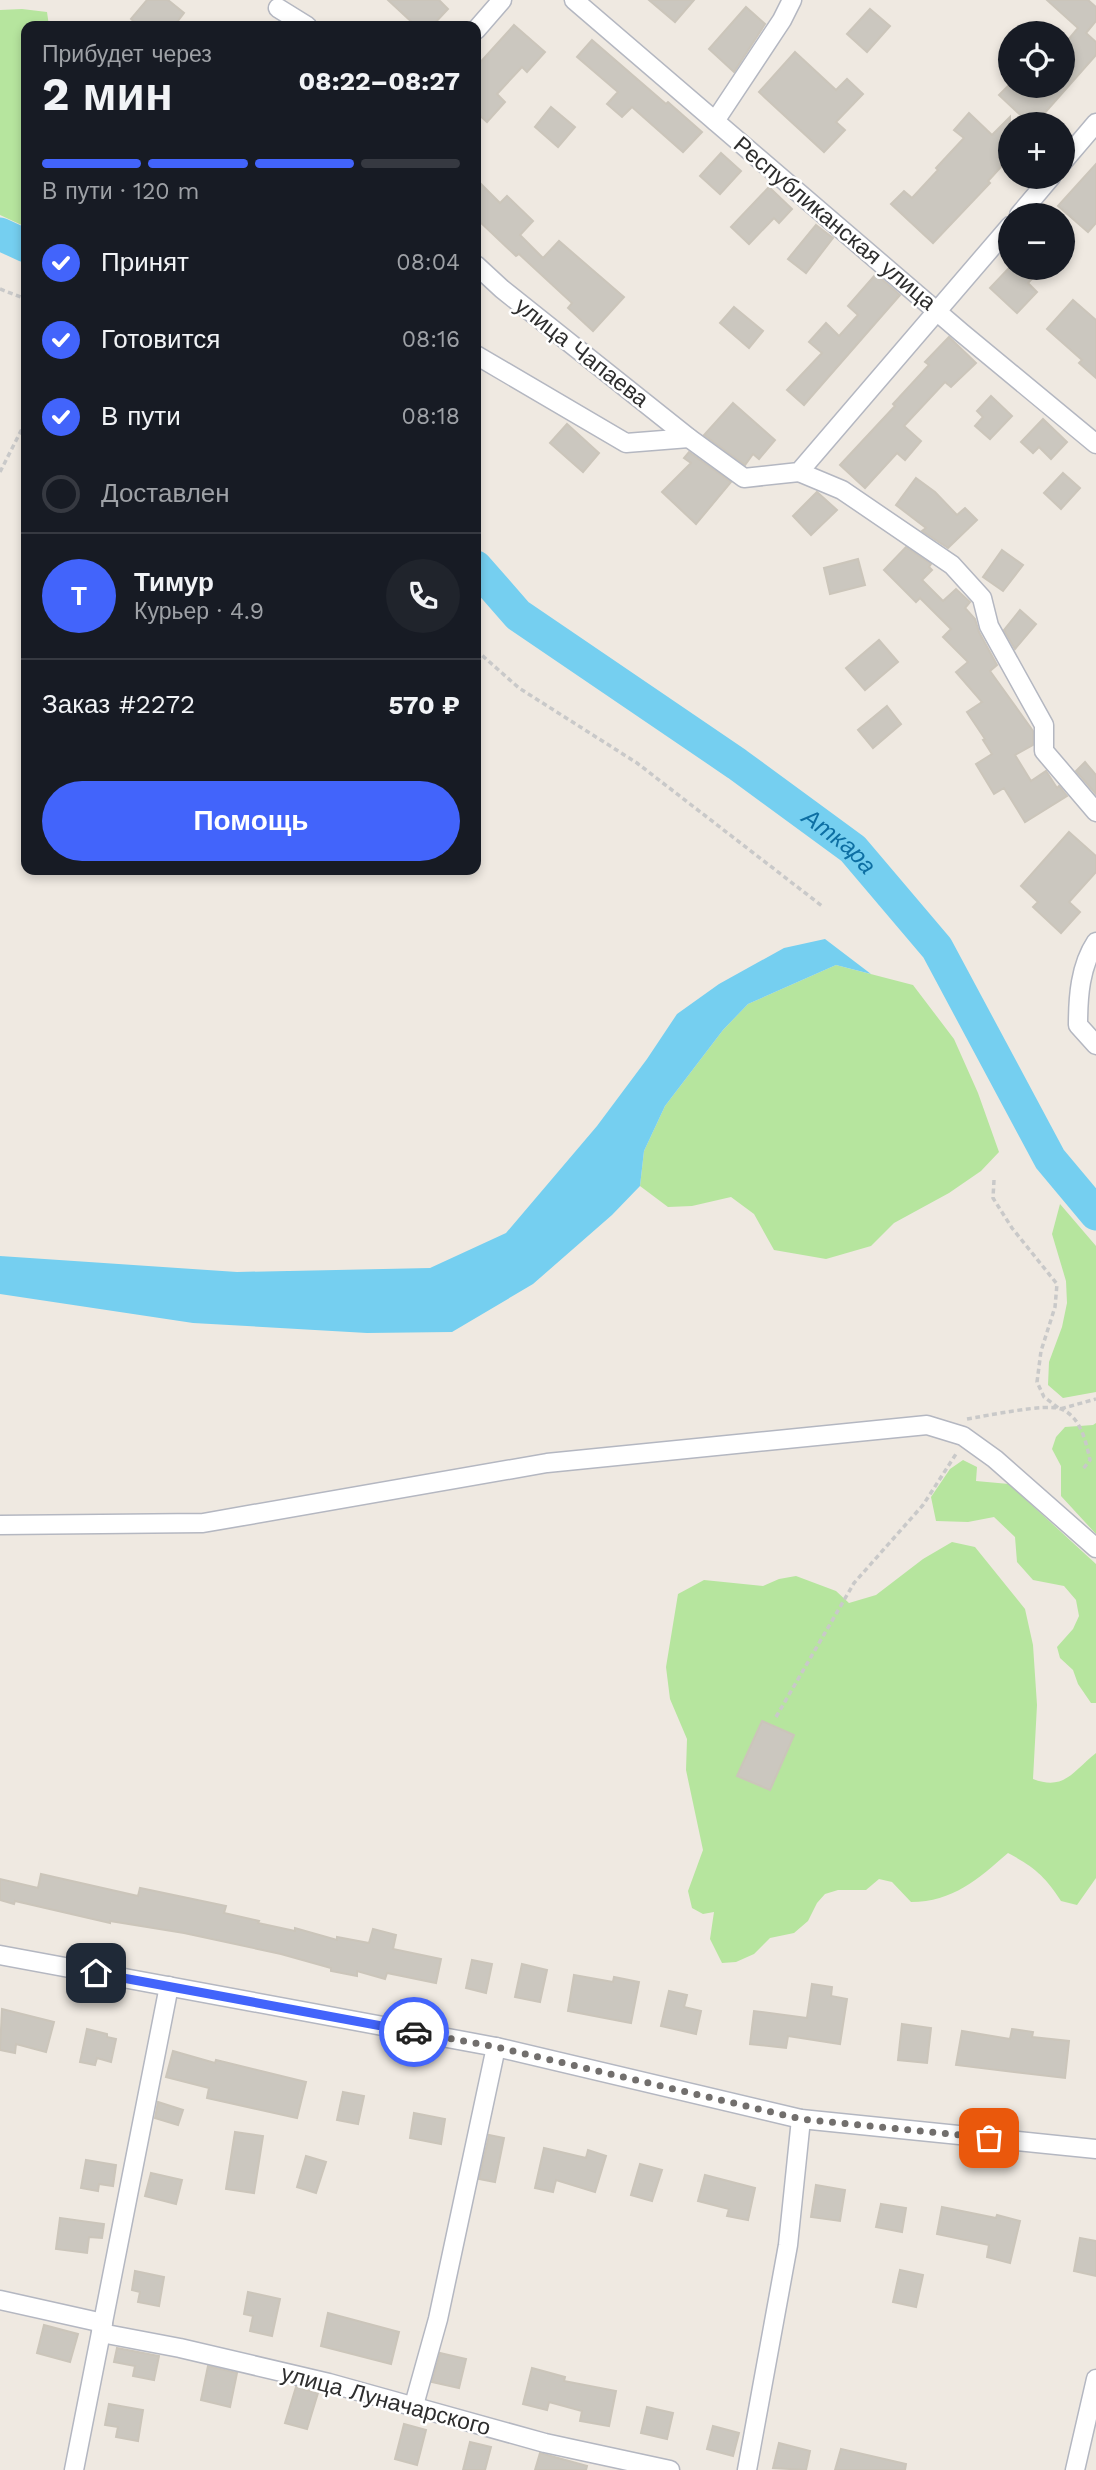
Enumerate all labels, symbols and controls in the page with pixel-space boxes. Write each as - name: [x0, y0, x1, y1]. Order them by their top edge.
- map controls: [998, 21, 1075, 280]
- button: locate: [998, 21, 1075, 98]
- text: Прибудет через: [42, 41, 212, 68]
- text: 08:22–08:27: [299, 66, 460, 96]
- text: 2 мин: [42, 67, 173, 121]
- button: +: [998, 112, 1075, 189]
- street label: Республиканская улица: [728, 131, 941, 316]
- text: В пути · 120 m: [42, 178, 199, 205]
- button: −: [998, 203, 1075, 280]
- icon: check: [42, 244, 80, 282]
- text: Принят: [101, 247, 189, 277]
- text: 08:04: [396, 249, 460, 276]
- street label: улица Чапаева: [510, 292, 654, 413]
- icon: check: [42, 321, 80, 359]
- text: Готовится: [101, 324, 220, 354]
- text: 08:16: [402, 326, 460, 353]
- icon: check: [42, 398, 80, 436]
- text: В пути: [101, 401, 181, 431]
- text: 08:18: [402, 403, 460, 430]
- text: Доставлен: [101, 478, 230, 508]
- button: phone: [386, 559, 460, 633]
- text: Тимур: [134, 567, 214, 597]
- text: Т: [71, 581, 87, 611]
- text: Курьер · 4.9: [134, 598, 264, 625]
- text: Заказ #2272: [42, 689, 195, 719]
- text: 570 ₽: [388, 690, 460, 720]
- button: Помощь: [42, 781, 460, 861]
- water label: Аткара: [795, 802, 882, 880]
- pin: [66, 1943, 126, 2003]
- icon: home: [77, 1954, 115, 1992]
- courier: [379, 1997, 449, 2067]
- icon: car: [395, 2013, 433, 2051]
- pin: [959, 2108, 1019, 2168]
- icon: bag: [970, 2119, 1008, 2157]
- street label: улица Луначарского: [278, 2360, 494, 2441]

